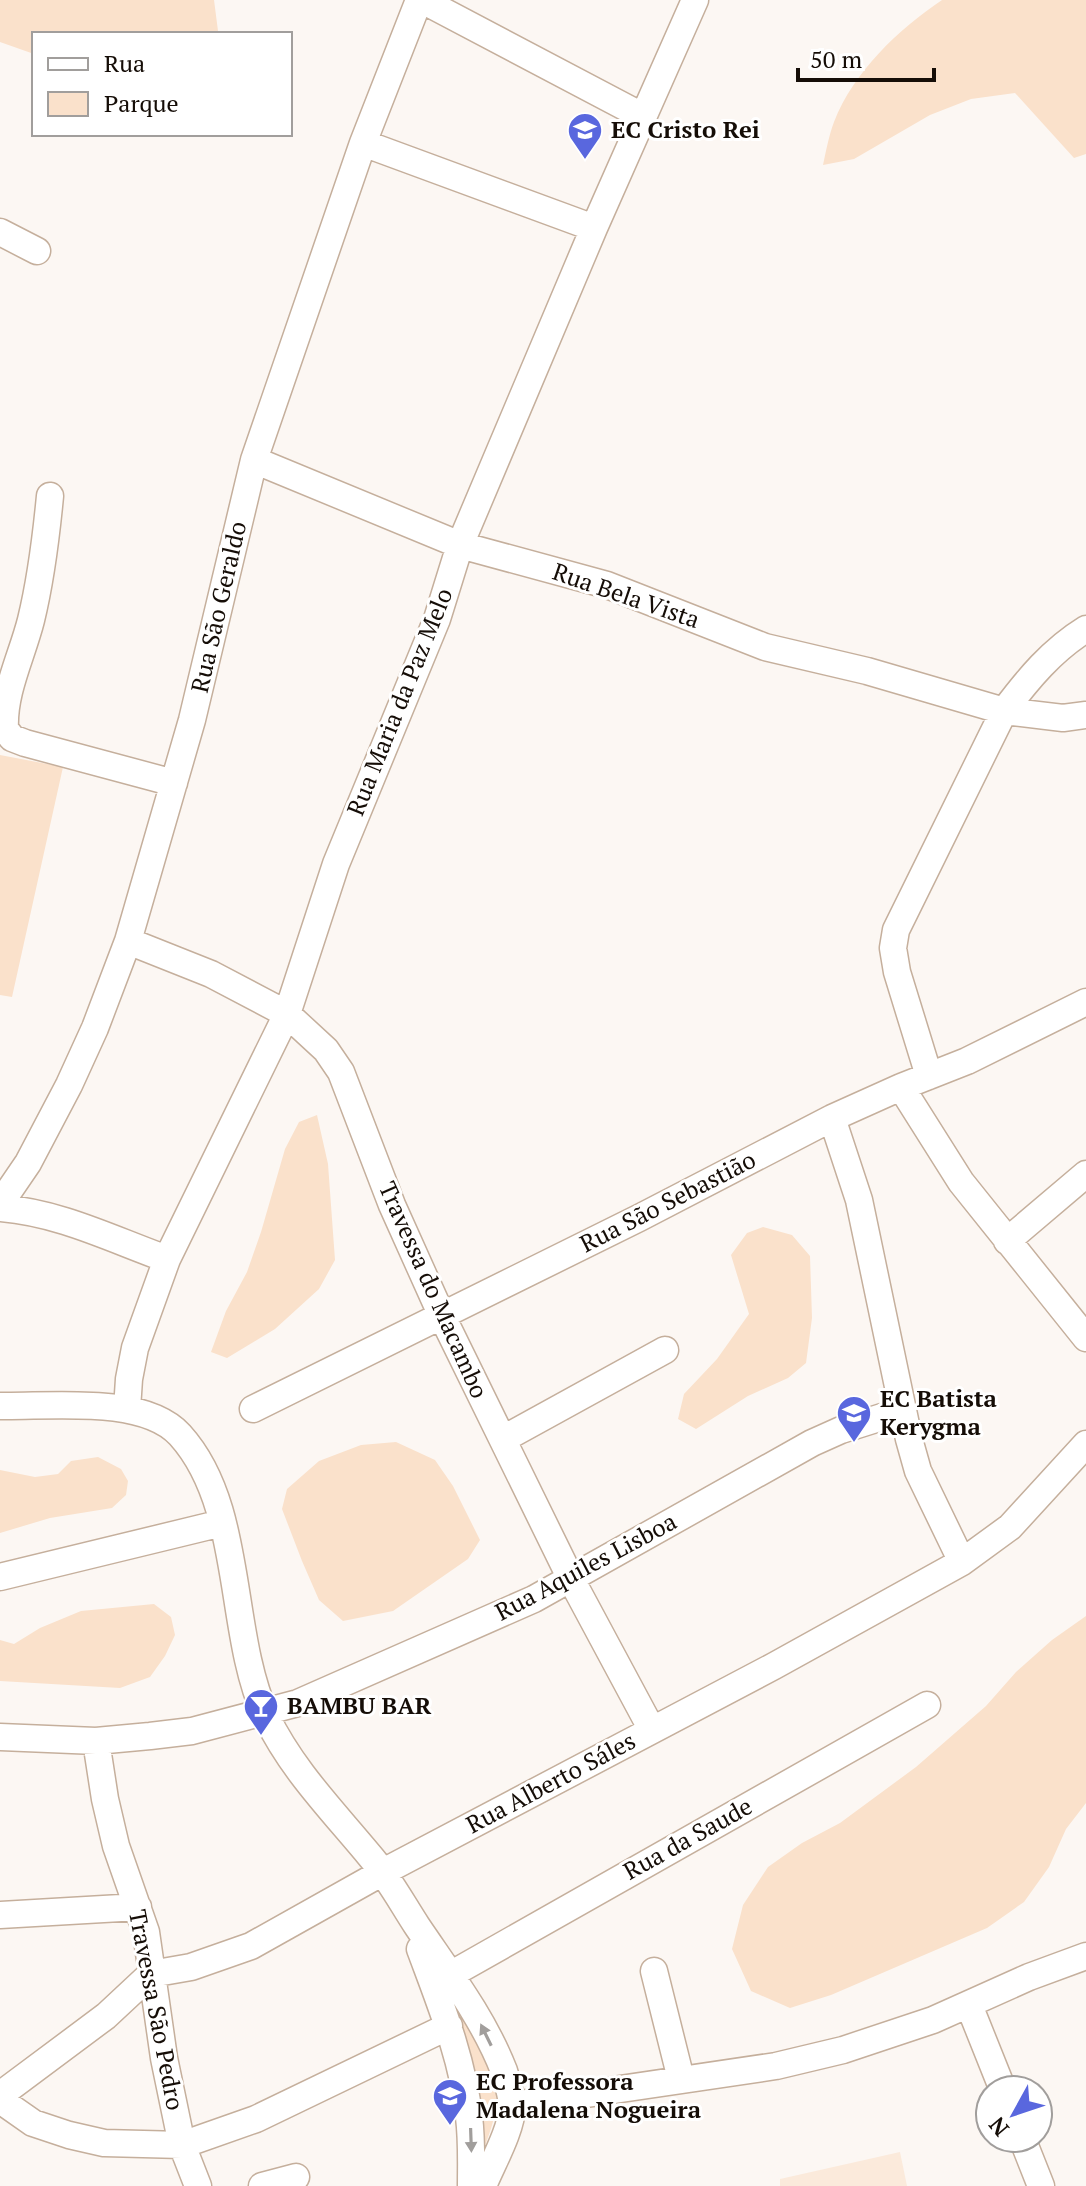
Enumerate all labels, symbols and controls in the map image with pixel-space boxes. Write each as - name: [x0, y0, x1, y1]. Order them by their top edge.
- legend: [32, 32, 292, 136]
- scale bar: [798, 32, 934, 82]
- text: 50 m: [810, 43, 862, 75]
- text: Rua: [104, 47, 145, 79]
- text: Parque: [104, 87, 179, 119]
- school or university icon: EC Cristo Rei: [566, 111, 604, 161]
- place label: EC Cristo Rei: [611, 113, 760, 145]
- street label: Rua São Geraldo: [183, 518, 253, 696]
- street label: Rua Bela Vista: [549, 555, 704, 635]
- street label: Rua Maria da Paz Melo: [339, 583, 459, 820]
- street label: Rua São Sebastião: [574, 1143, 761, 1259]
- street label: Travessa do Macambo: [372, 1176, 496, 1403]
- place label: EC Batista Kerygma: [880, 1382, 998, 1442]
- school or university icon: EC Batista Kerygma: [835, 1394, 873, 1444]
- street label: Rua Aquiles Lisboa: [489, 1505, 682, 1627]
- bar icon: BAMBU BAR: [242, 1687, 280, 1737]
- place label: BAMBU BAR: [287, 1689, 432, 1721]
- street label: Rua Alberto Sáles: [460, 1724, 641, 1840]
- street label: Rua da Saude: [617, 1790, 758, 1887]
- street label: Travessa São Pedro: [122, 1907, 192, 2113]
- one-way arrow: [479, 2023, 492, 2046]
- place label: EC Professora Madalena Nogueira: [476, 2065, 702, 2125]
- north arrow: [974, 2074, 1054, 2154]
- school or university icon: EC Professora Madalena Nogueira: [431, 2077, 469, 2127]
- text: N: [982, 2111, 1015, 2143]
- one-way arrow: [464, 2128, 477, 2153]

